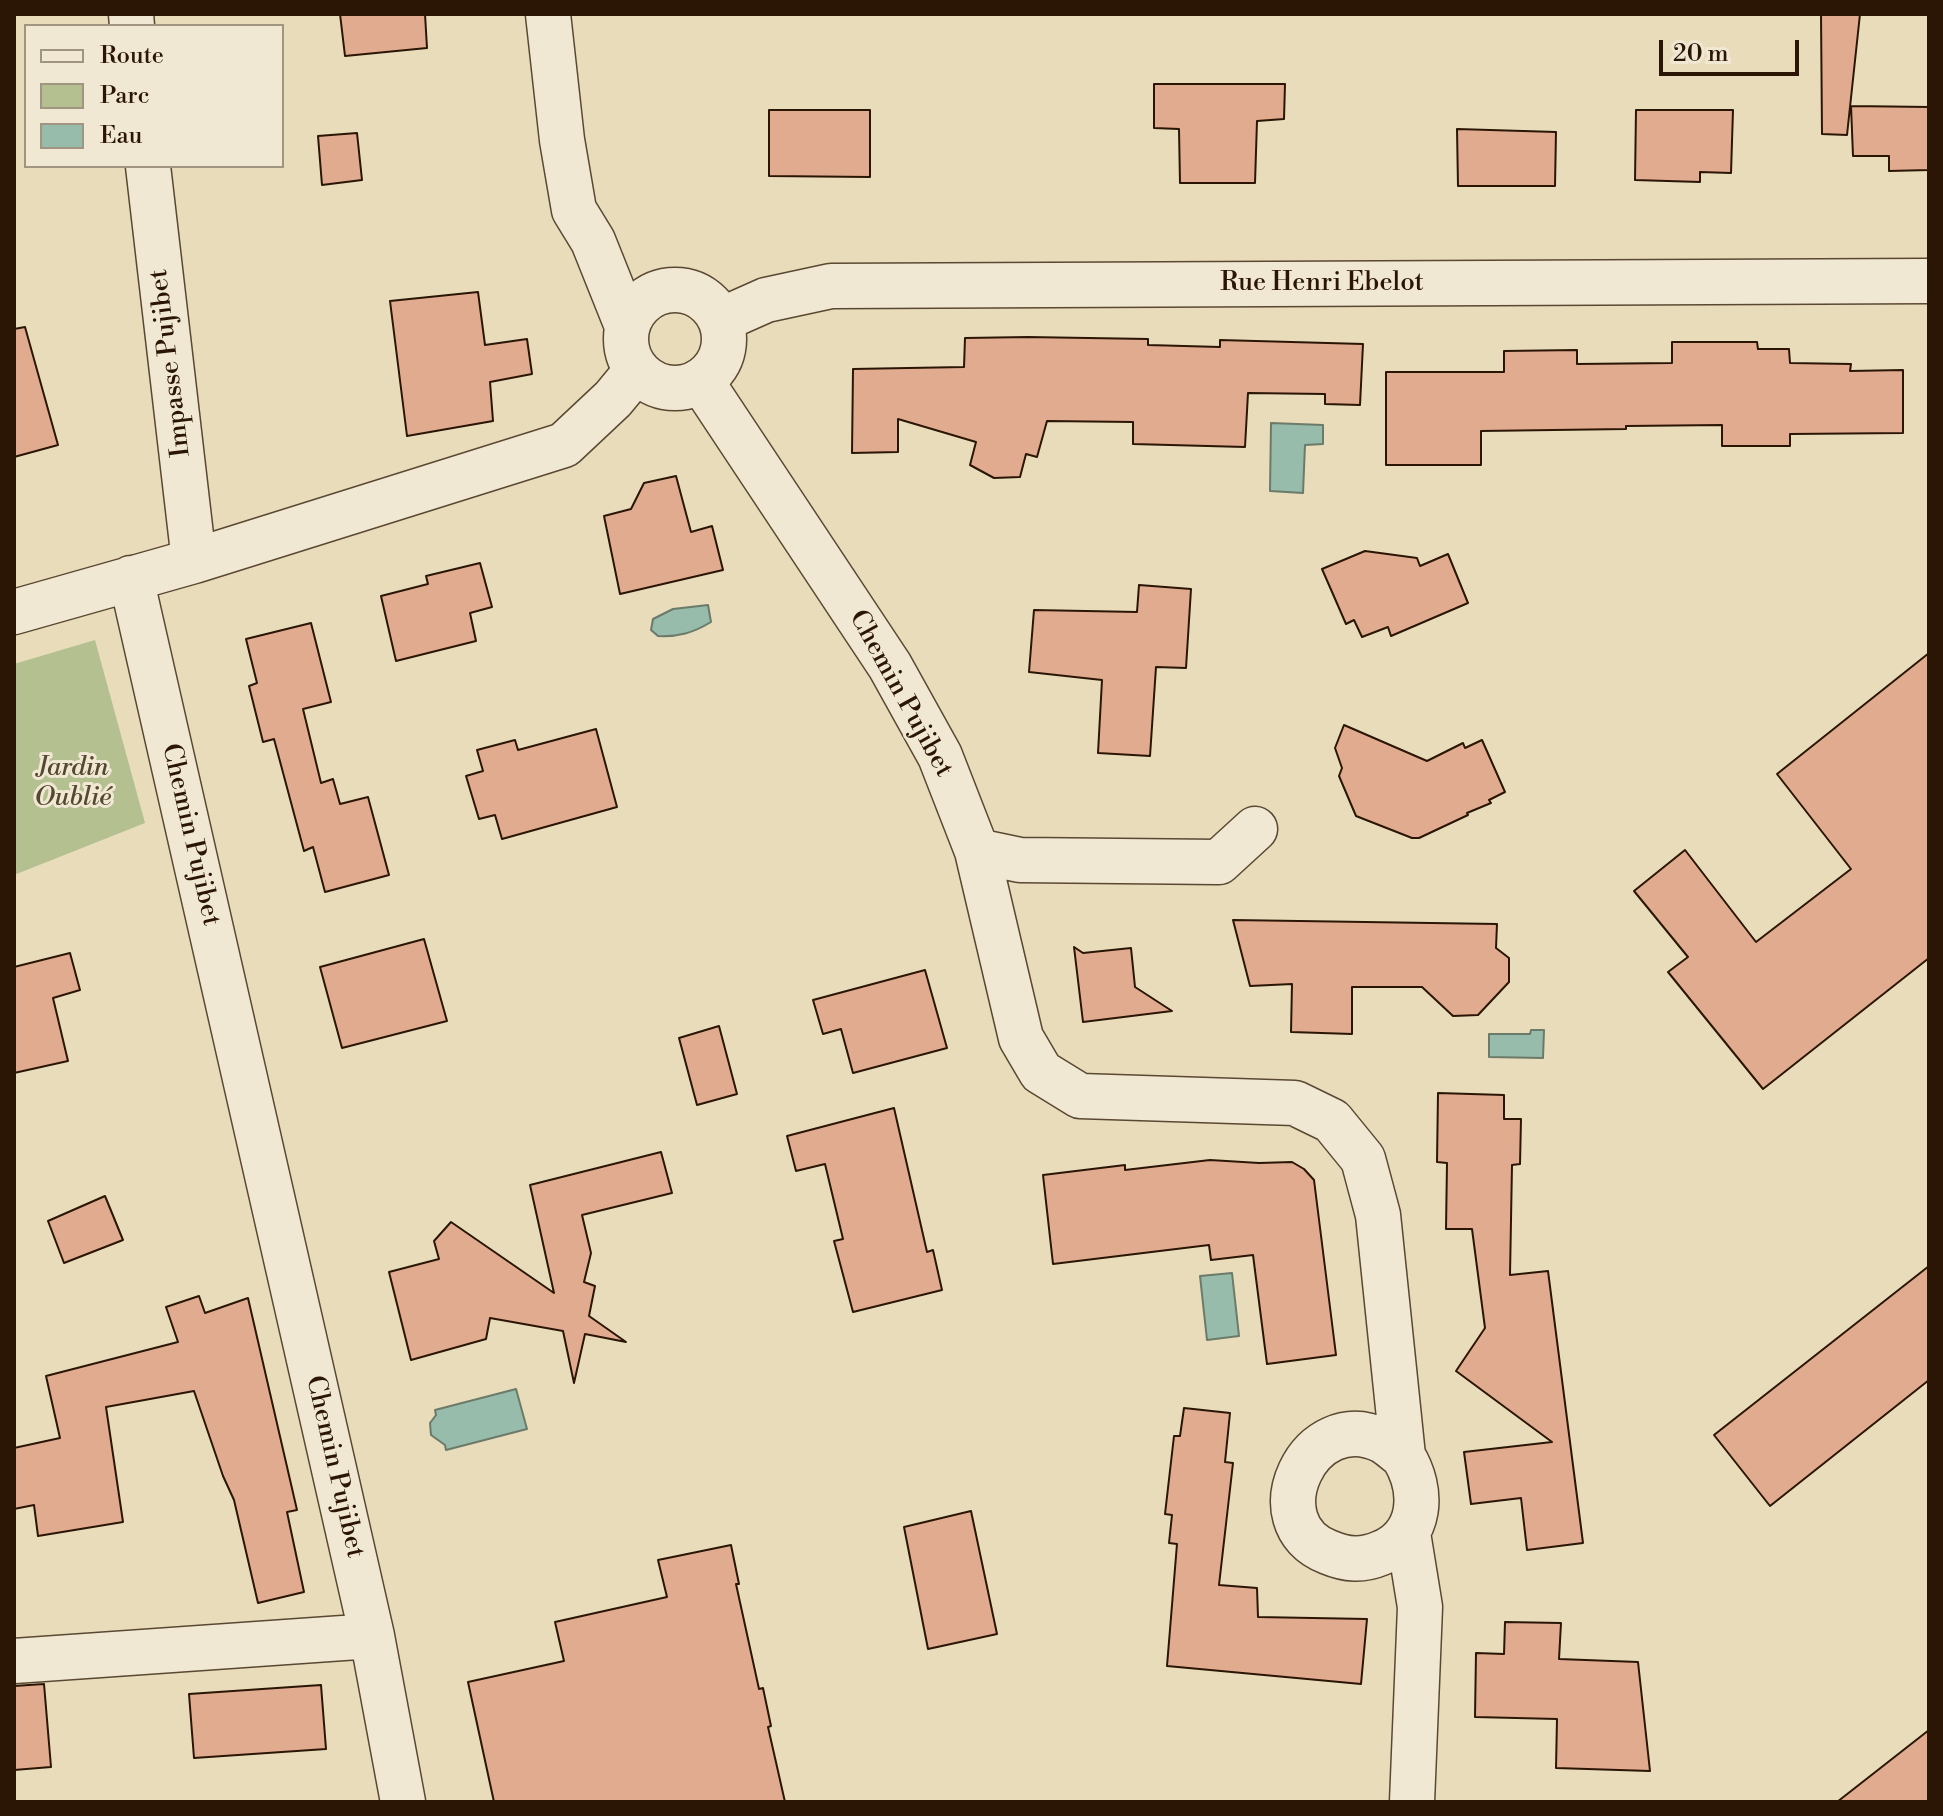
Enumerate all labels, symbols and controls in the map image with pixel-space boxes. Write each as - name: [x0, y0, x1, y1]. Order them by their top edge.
- legend: [24, 24, 284, 168]
- scale bar: [1663, 24, 1803, 74]
- text: 20 m: [1673, 39, 1729, 69]
- text: Route: [100, 41, 164, 71]
- text: Parc: [100, 81, 150, 111]
- text: Eau: [100, 121, 142, 151]
- street label: Impasse Pujibet: [144, 267, 198, 459]
- street label: Rue Henri Ebelot: [1220, 268, 1424, 300]
- street label: Chemin Pujibet: [841, 605, 959, 783]
- street label: Chemin Pujibet: [154, 741, 226, 929]
- park label: Jardin Oublié: [35, 753, 111, 814]
- street label: Chemin Pujibet: [298, 1373, 370, 1561]

